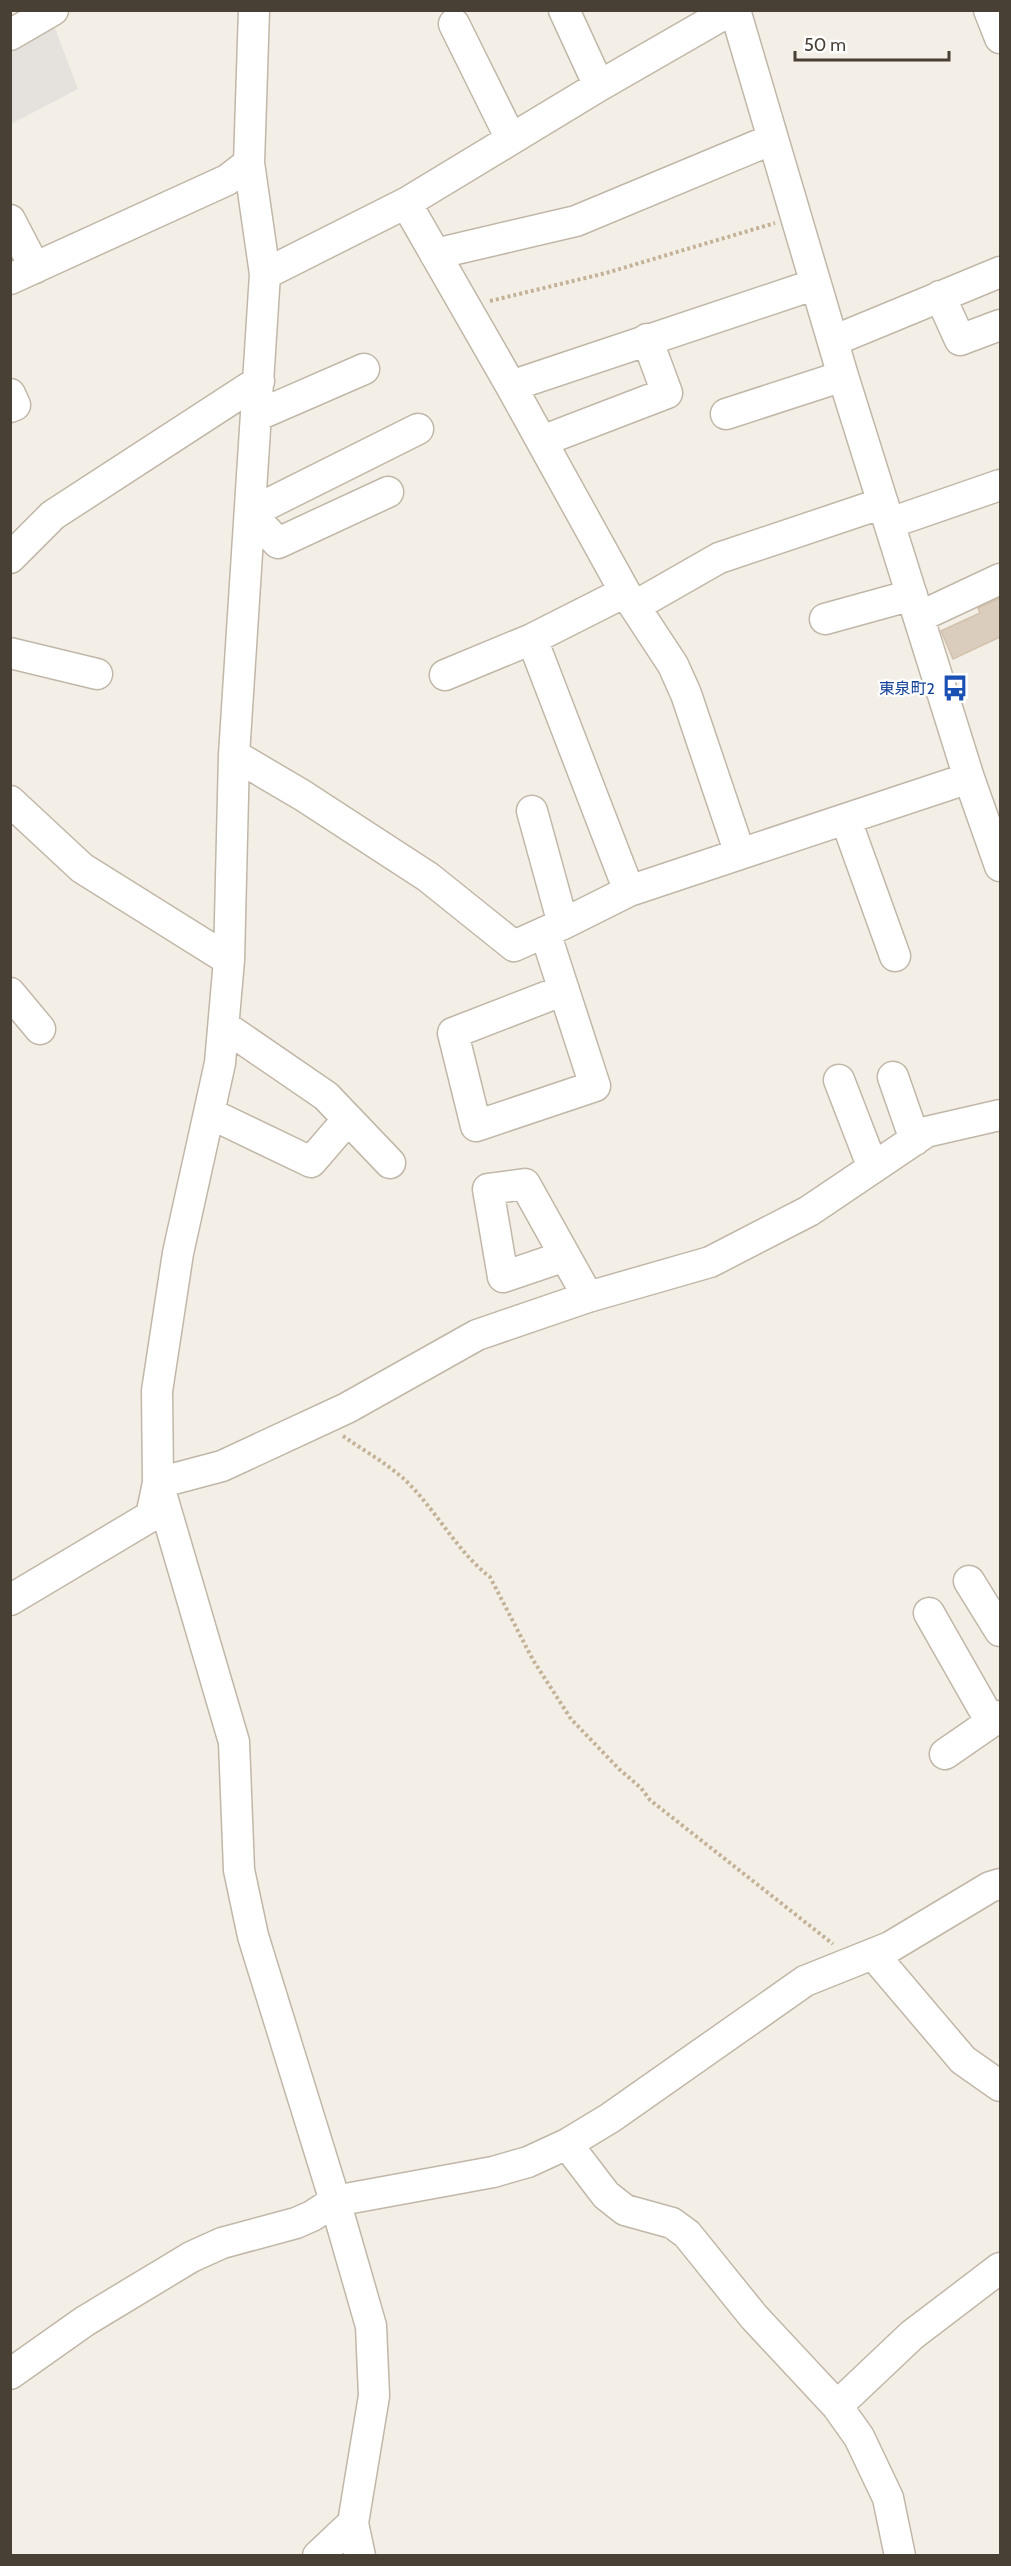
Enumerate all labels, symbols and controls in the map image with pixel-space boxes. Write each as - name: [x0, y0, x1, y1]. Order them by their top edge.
- scale bar: [795, 24, 950, 62]
- text: 50 m: [804, 34, 846, 56]
- bus stop icon: 東泉町2: [940, 673, 970, 703]
- place label: 東泉町2: [879, 679, 935, 698]

